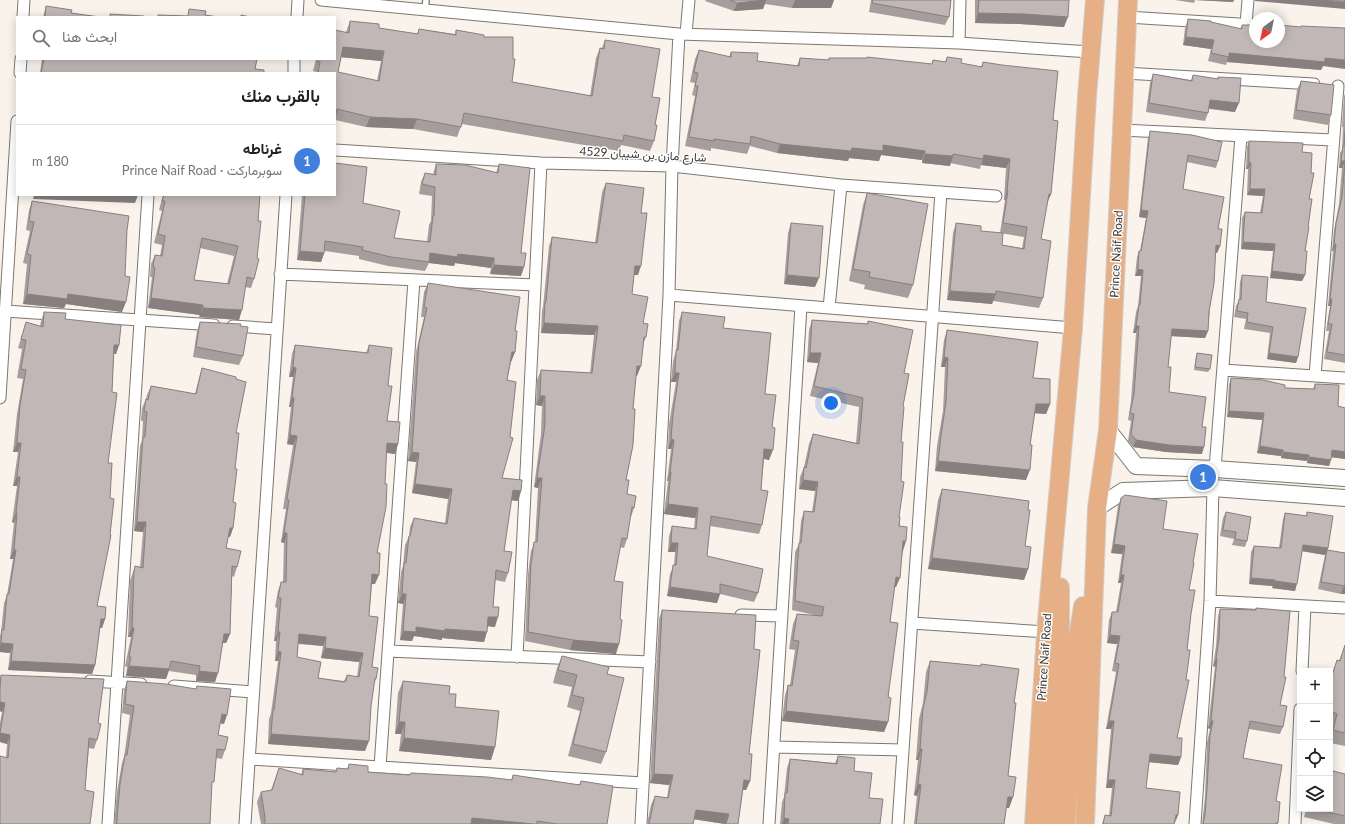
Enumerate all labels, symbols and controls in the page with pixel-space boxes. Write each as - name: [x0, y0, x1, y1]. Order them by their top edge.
- north arrow: [1249, 12, 1285, 48]
- search box: [16, 16, 336, 60]
- icon: search: [30, 27, 52, 49]
- text: ابحث هنا: [62, 27, 117, 45]
- text: بالقرب منك: [241, 85, 320, 106]
- text: غرناطه: [243, 139, 282, 157]
- street label: شارع مازن بن شيبان 4529: [579, 143, 707, 167]
- text: 180 m: [32, 153, 69, 169]
- text: 1: [303, 153, 311, 169]
- text: سوبرماركت · Prince Naif Road: [122, 162, 282, 178]
- street label: Prince Naif Road: [1106, 210, 1126, 298]
- your location: [821, 393, 841, 413]
- pin: 1: [1190, 462, 1216, 492]
- street label: Prince Naif Road: [1033, 613, 1055, 701]
- map controls: [1297, 668, 1333, 812]
- button: +: [1297, 668, 1333, 704]
- button: −: [1297, 704, 1333, 740]
- button: locate: [1297, 740, 1333, 776]
- button: layers: [1297, 776, 1333, 812]

